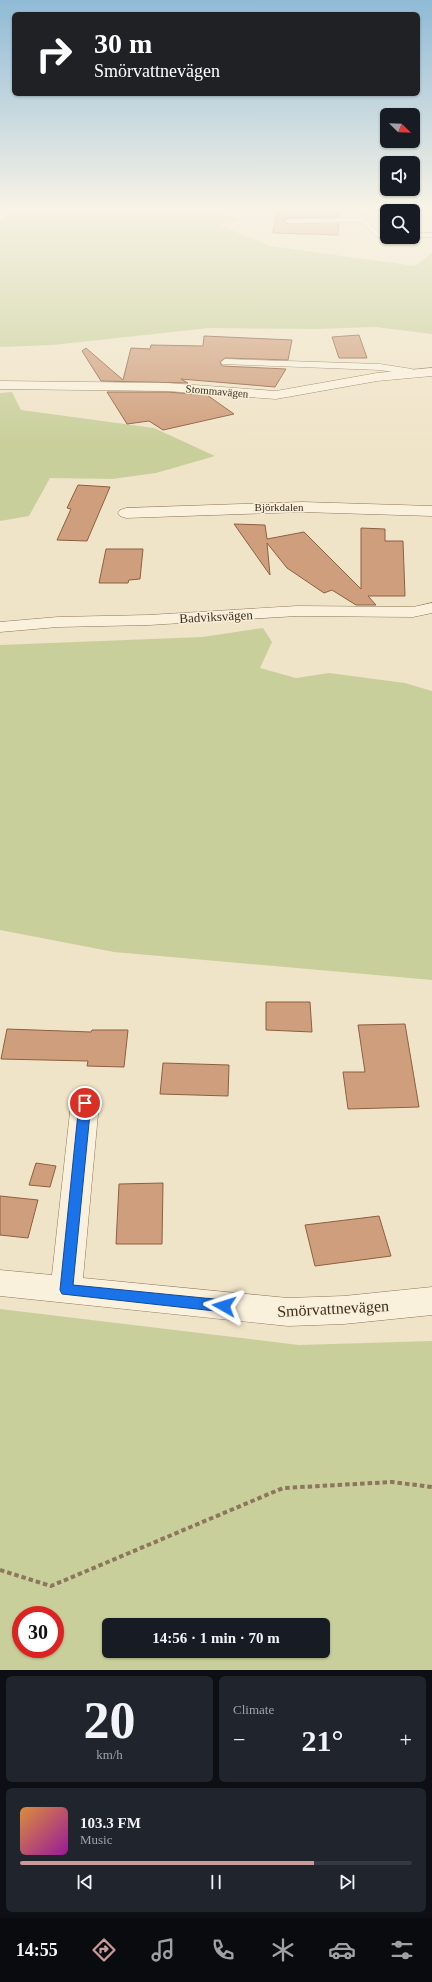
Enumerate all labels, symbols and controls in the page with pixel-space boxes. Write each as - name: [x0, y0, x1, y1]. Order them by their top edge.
- icon: right: [28, 28, 80, 80]
- text: 30 m: [94, 28, 152, 59]
- text: Smörvattnevägen: [94, 61, 220, 81]
- north arrow: [380, 108, 420, 148]
- map controls: [380, 108, 420, 244]
- button: sound: [380, 156, 420, 196]
- button: search: [380, 204, 420, 244]
- street label: Stommavägen: [185, 382, 249, 400]
- street label: Björkdalen: [255, 501, 304, 513]
- street label: Badviksvägen: [179, 607, 254, 626]
- pin: [68, 1086, 102, 1120]
- icon: arrive: [74, 1092, 96, 1114]
- position arrow: [203, 1285, 245, 1327]
- street label: Smörvattnevägen: [277, 1297, 389, 1321]
- speed limit sign: 30: [12, 1606, 64, 1658]
- text: 14:56 · 1 min · 70 m: [152, 1630, 280, 1646]
- text: 20: [84, 1692, 136, 1749]
- text: Climate: [233, 1702, 274, 1717]
- text: 21°: [302, 1724, 344, 1757]
- text: −: [233, 1727, 245, 1752]
- text: +: [400, 1727, 412, 1752]
- text: km/h: [96, 1747, 123, 1762]
- text: 103.3 FM: [80, 1815, 141, 1831]
- text: Music: [80, 1832, 113, 1847]
- icon: previous: [74, 1871, 96, 1893]
- icon: pause: [205, 1871, 227, 1893]
- icon: next: [336, 1871, 358, 1893]
- icon: directions: [90, 1936, 118, 1964]
- icon: music: [149, 1936, 177, 1964]
- icon: phone: [209, 1936, 237, 1964]
- icon: climate: [269, 1936, 297, 1964]
- icon: car: [328, 1936, 356, 1964]
- icon: filters: [388, 1936, 416, 1964]
- text: 14:55: [16, 1940, 58, 1960]

